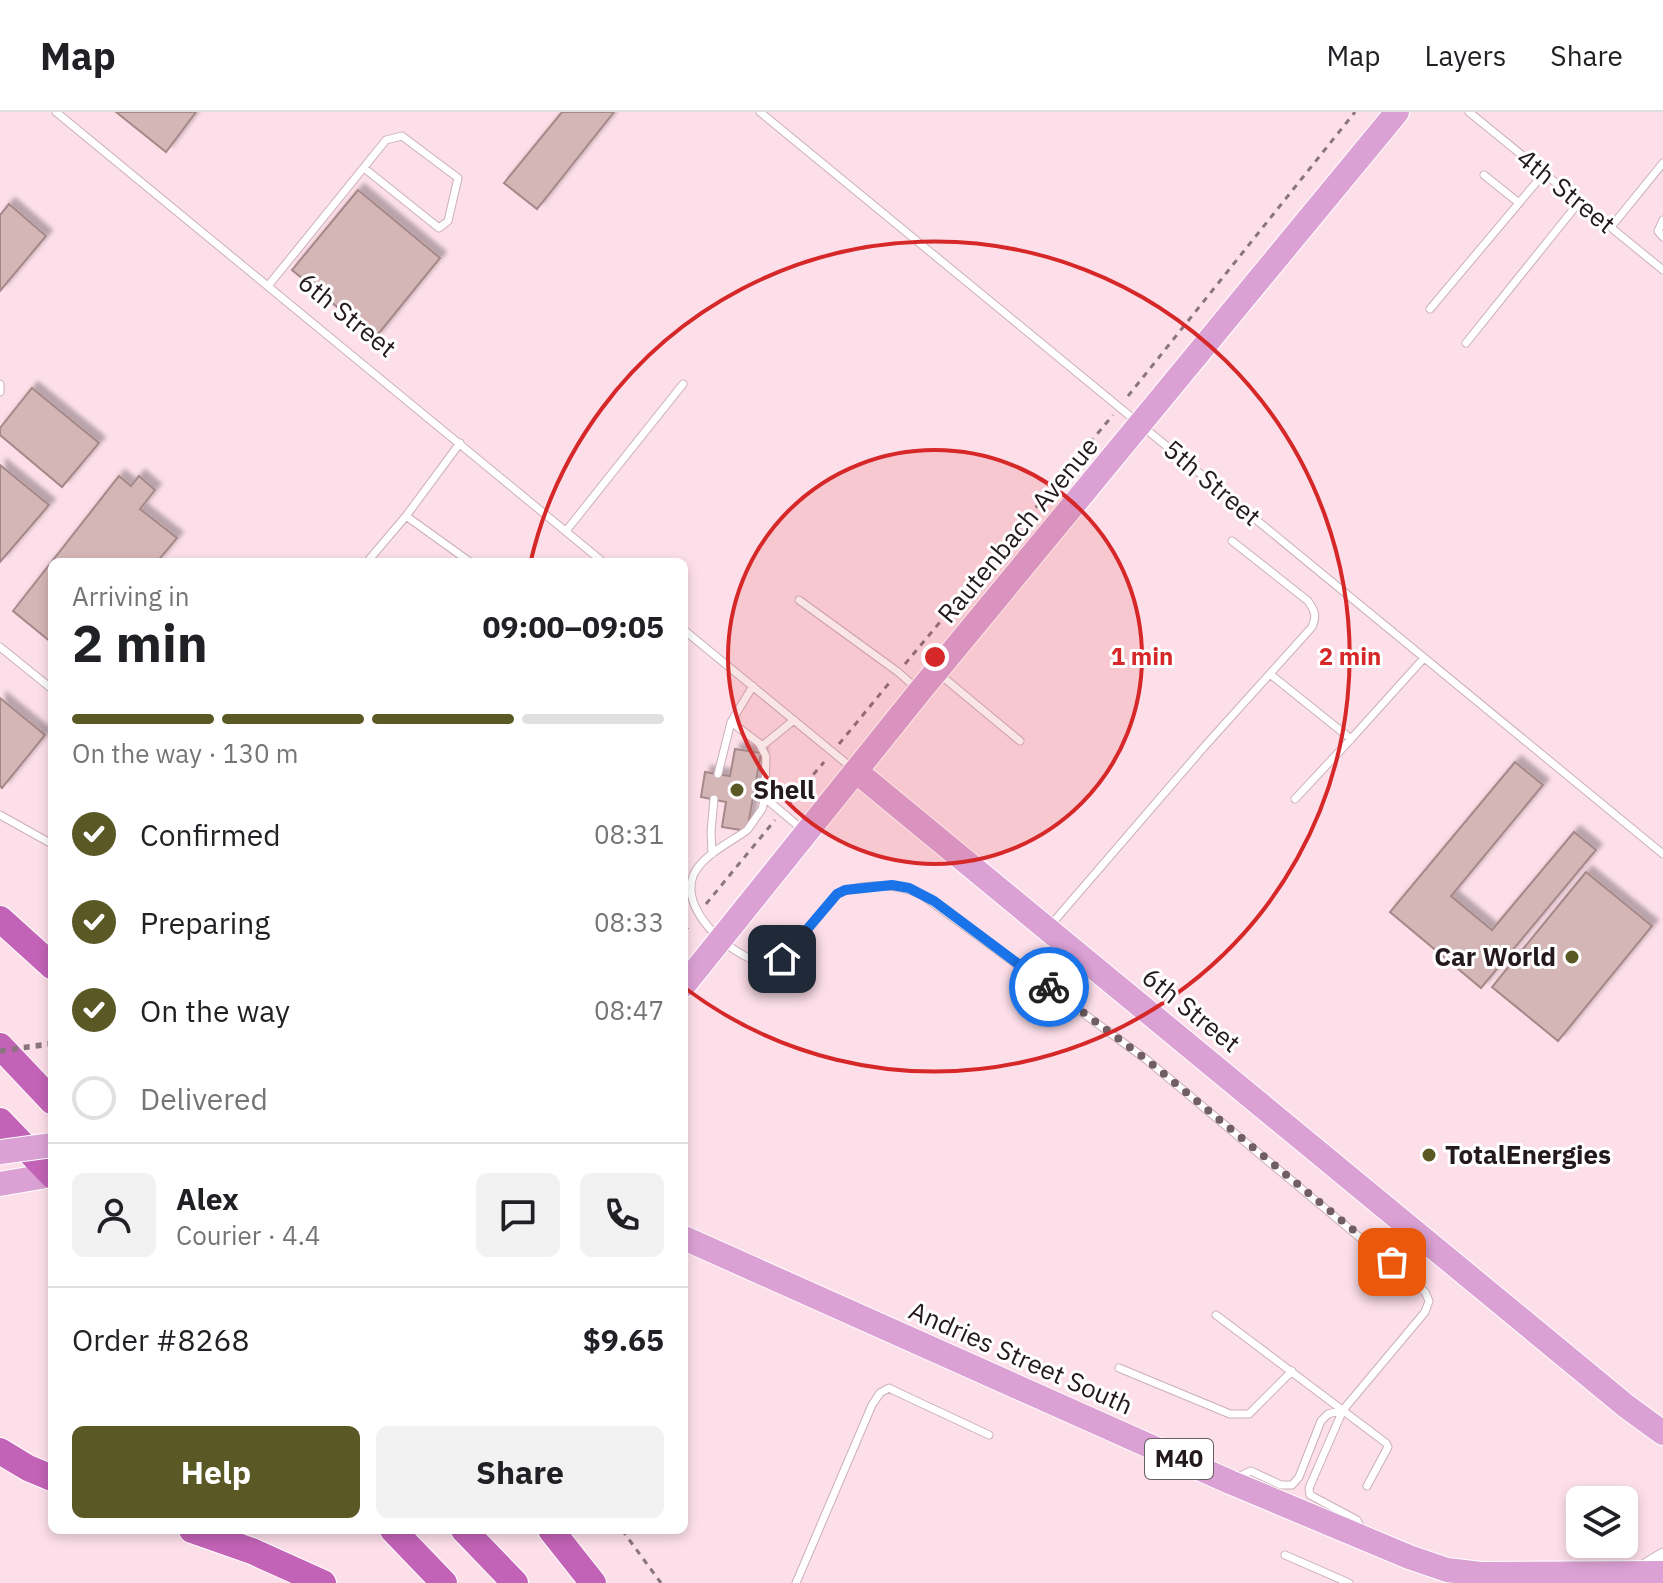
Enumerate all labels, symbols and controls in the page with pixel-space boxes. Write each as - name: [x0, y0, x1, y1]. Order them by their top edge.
- text: Map: [40, 31, 116, 80]
- text: Map: [1326, 37, 1380, 74]
- text: Layers: [1424, 37, 1506, 74]
- text: Share: [1550, 37, 1623, 74]
- street label: 4th Street: [1510, 140, 1623, 240]
- street label: 6th Street: [291, 264, 404, 364]
- street label: Rautenbach Avenue: [929, 429, 1105, 629]
- street label: 5th Street: [1157, 432, 1268, 533]
- text: Arriving in: [72, 579, 189, 613]
- text: 09:00–09:05: [483, 607, 664, 646]
- text: 2 min: [72, 609, 208, 676]
- text: 1 min: [1111, 640, 1173, 672]
- text: 2 min: [1319, 640, 1381, 672]
- centre of rings: [921, 643, 949, 671]
- text: On the way · 130 m: [72, 736, 298, 770]
- place label: Shell: [753, 772, 815, 806]
- marker: Shell: [728, 781, 746, 799]
- icon: check: [72, 812, 116, 856]
- text: Confirmed: [140, 815, 281, 854]
- text: 08:31: [594, 817, 664, 851]
- icon: check: [72, 900, 116, 944]
- text: Preparing: [140, 903, 270, 942]
- text: 08:33: [594, 905, 664, 939]
- pin: [748, 925, 816, 993]
- icon: home: [760, 937, 804, 981]
- place label: Car World: [1434, 939, 1556, 973]
- courier: [1009, 947, 1089, 1027]
- marker: Car World: [1563, 948, 1581, 966]
- street label: 6th Street: [1135, 959, 1248, 1059]
- icon: bike: [1027, 965, 1071, 1009]
- icon: check: [72, 988, 116, 1032]
- text: On the way: [140, 991, 290, 1030]
- text: 08:47: [594, 993, 664, 1027]
- text: Delivered: [140, 1079, 268, 1118]
- place label: TotalEnergies: [1445, 1137, 1611, 1171]
- marker: TotalEnergies: [1420, 1146, 1438, 1164]
- button: person: [72, 1173, 156, 1257]
- button: chat: [476, 1173, 560, 1257]
- button: phone: [580, 1173, 664, 1257]
- text: Alex: [176, 1179, 239, 1218]
- text: Courier · 4.4: [176, 1218, 320, 1252]
- pin: [1358, 1228, 1426, 1296]
- icon: bag: [1370, 1240, 1414, 1284]
- street label: Andries Street South: [904, 1292, 1139, 1422]
- text: Order #8268: [72, 1320, 249, 1359]
- text: $9.65: [583, 1320, 664, 1359]
- button: Help: [72, 1426, 360, 1518]
- button: Share: [376, 1426, 664, 1518]
- road number: M40: [1145, 1439, 1213, 1479]
- map controls: [1566, 1486, 1638, 1558]
- button: layers: [1566, 1486, 1638, 1558]

